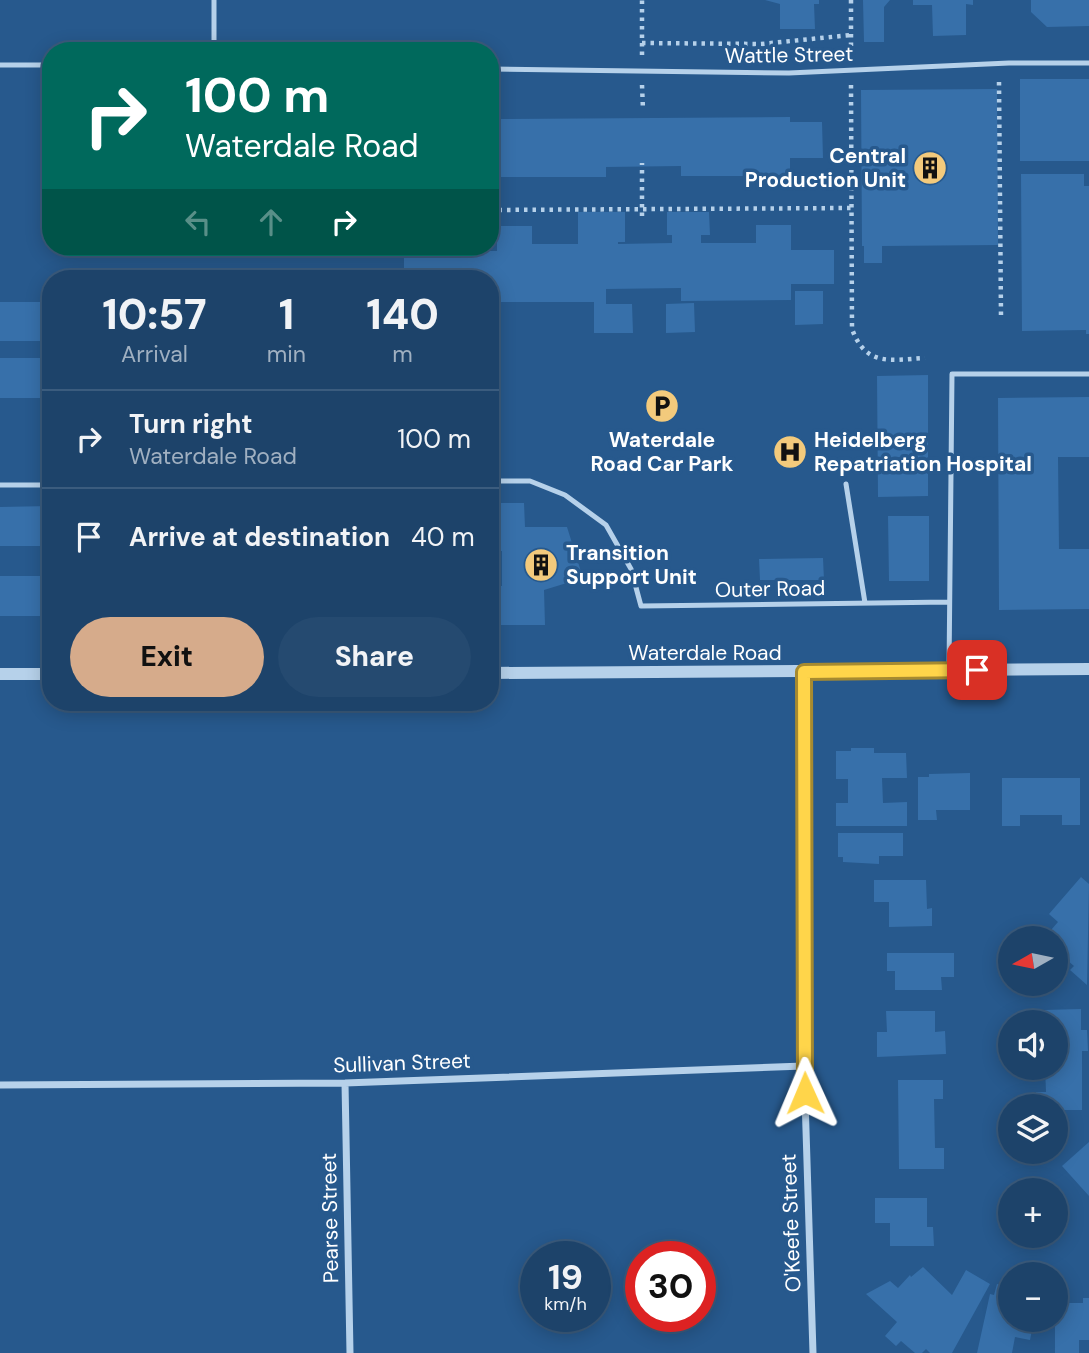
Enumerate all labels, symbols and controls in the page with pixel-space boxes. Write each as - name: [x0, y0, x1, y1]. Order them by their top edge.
- street label: Wattle Street: [724, 40, 854, 70]
- text: 100 m: [185, 63, 329, 127]
- icon: right: [70, 70, 161, 161]
- text: Waterdale Road: [185, 125, 419, 167]
- place label: Central Production Unit: [745, 142, 906, 194]
- building icon: Central Production Unit: [911, 149, 949, 187]
- icon: left: [179, 203, 217, 241]
- icon: ahead: [252, 203, 290, 241]
- icon: right: [325, 203, 363, 241]
- text: 10:57: [102, 287, 207, 342]
- text: 1: [279, 287, 294, 342]
- text: 140: [366, 287, 439, 342]
- text: Arrival: [121, 339, 188, 369]
- text: min: [267, 339, 306, 369]
- text: m: [392, 339, 413, 369]
- parking icon: Waterdale Road Car Park: [643, 387, 681, 425]
- text: Turn right: [129, 407, 253, 441]
- icon: right: [70, 420, 108, 458]
- text: 100 m: [397, 422, 471, 456]
- place label: Waterdale Road Car Park: [591, 426, 734, 478]
- place label: Heidelberg Repatriation Hospital: [814, 426, 1032, 478]
- hospital icon: Heidelberg Repatriation Hospital: [771, 433, 809, 471]
- text: Waterdale Road: [129, 441, 297, 471]
- icon: arrive: [70, 518, 108, 556]
- text: Arrive at destination: [129, 520, 390, 554]
- text: 40 m: [411, 520, 475, 554]
- place label: Transition Support Unit: [566, 539, 697, 591]
- building icon: Transition Support Unit: [522, 546, 560, 584]
- street label: Outer Road: [715, 574, 825, 604]
- button: Exit: [70, 617, 264, 697]
- button: Share: [278, 617, 471, 697]
- street label: Waterdale Road: [628, 639, 782, 667]
- pin: [947, 640, 1007, 700]
- icon: arrive: [958, 651, 996, 689]
- north arrow: [998, 926, 1068, 996]
- map controls: [998, 926, 1068, 1332]
- button: sound: [998, 1010, 1068, 1080]
- street label: Sullivan Street: [333, 1047, 471, 1079]
- position arrow: [768, 1056, 842, 1130]
- button: layers: [998, 1094, 1068, 1164]
- street label: Pearse Street: [315, 1153, 345, 1283]
- street label: O'Keefe Street: [775, 1153, 807, 1293]
- button: +: [998, 1178, 1068, 1248]
- speed limit sign: 30: [625, 1241, 716, 1332]
- text: 19: [548, 1254, 583, 1300]
- button: −: [998, 1262, 1068, 1332]
- text: km/h: [544, 1292, 587, 1316]

